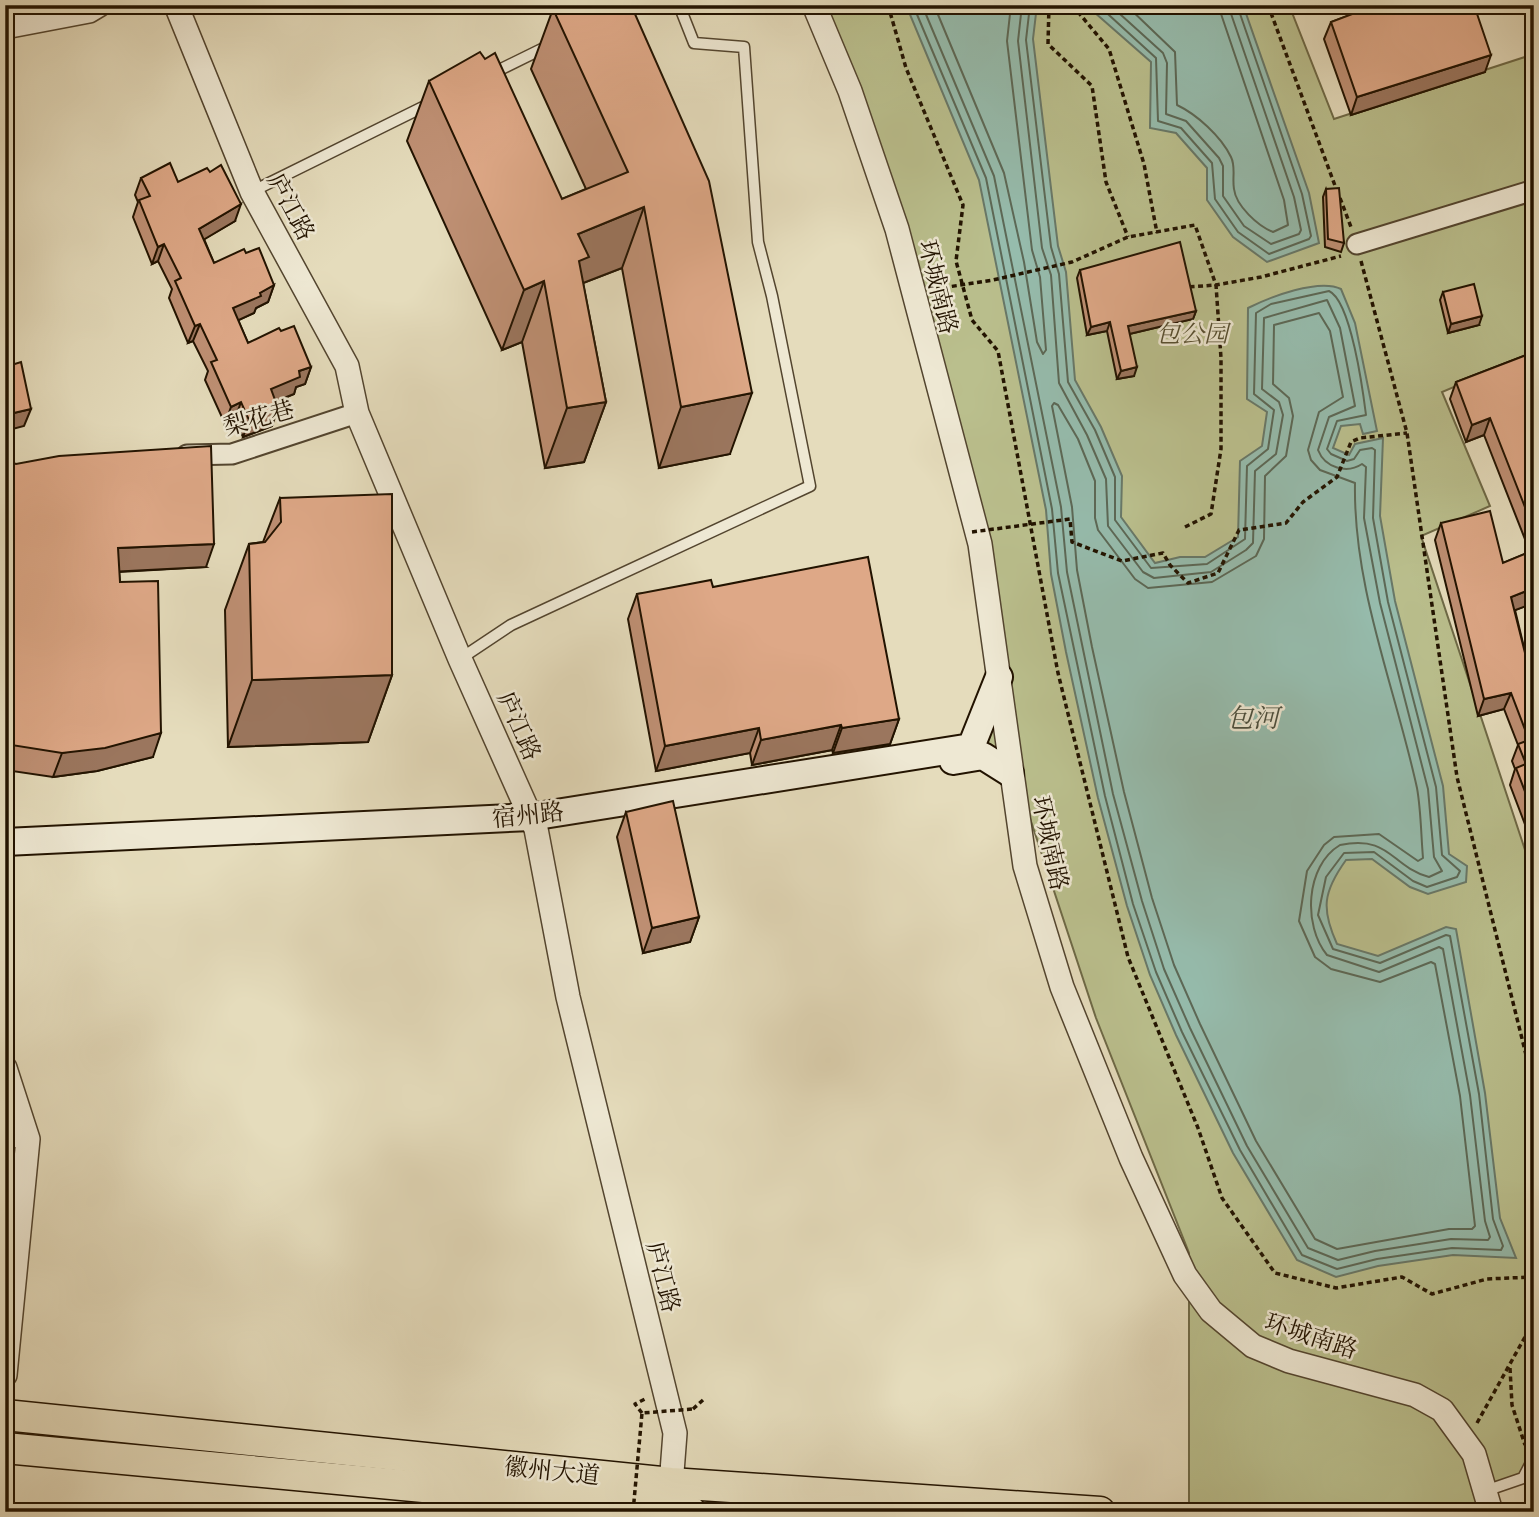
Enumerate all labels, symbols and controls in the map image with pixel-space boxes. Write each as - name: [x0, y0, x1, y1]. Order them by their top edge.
- street label: 庐江路: [260, 169, 320, 246]
- street label: 环城南路: [911, 237, 963, 337]
- park label: 包公园: [1156, 320, 1232, 350]
- street label: 梨花巷: [221, 395, 298, 443]
- street label: 庐江路: [490, 687, 546, 765]
- water label: 包河: [1227, 703, 1283, 735]
- street label: 环城南路: [1024, 793, 1074, 893]
- street label: 宿州路: [491, 797, 565, 835]
- street label: 庐江路: [639, 1239, 685, 1316]
- street label: 环城南路: [1260, 1308, 1361, 1366]
- street label: 徽州大道: [503, 1452, 601, 1492]

